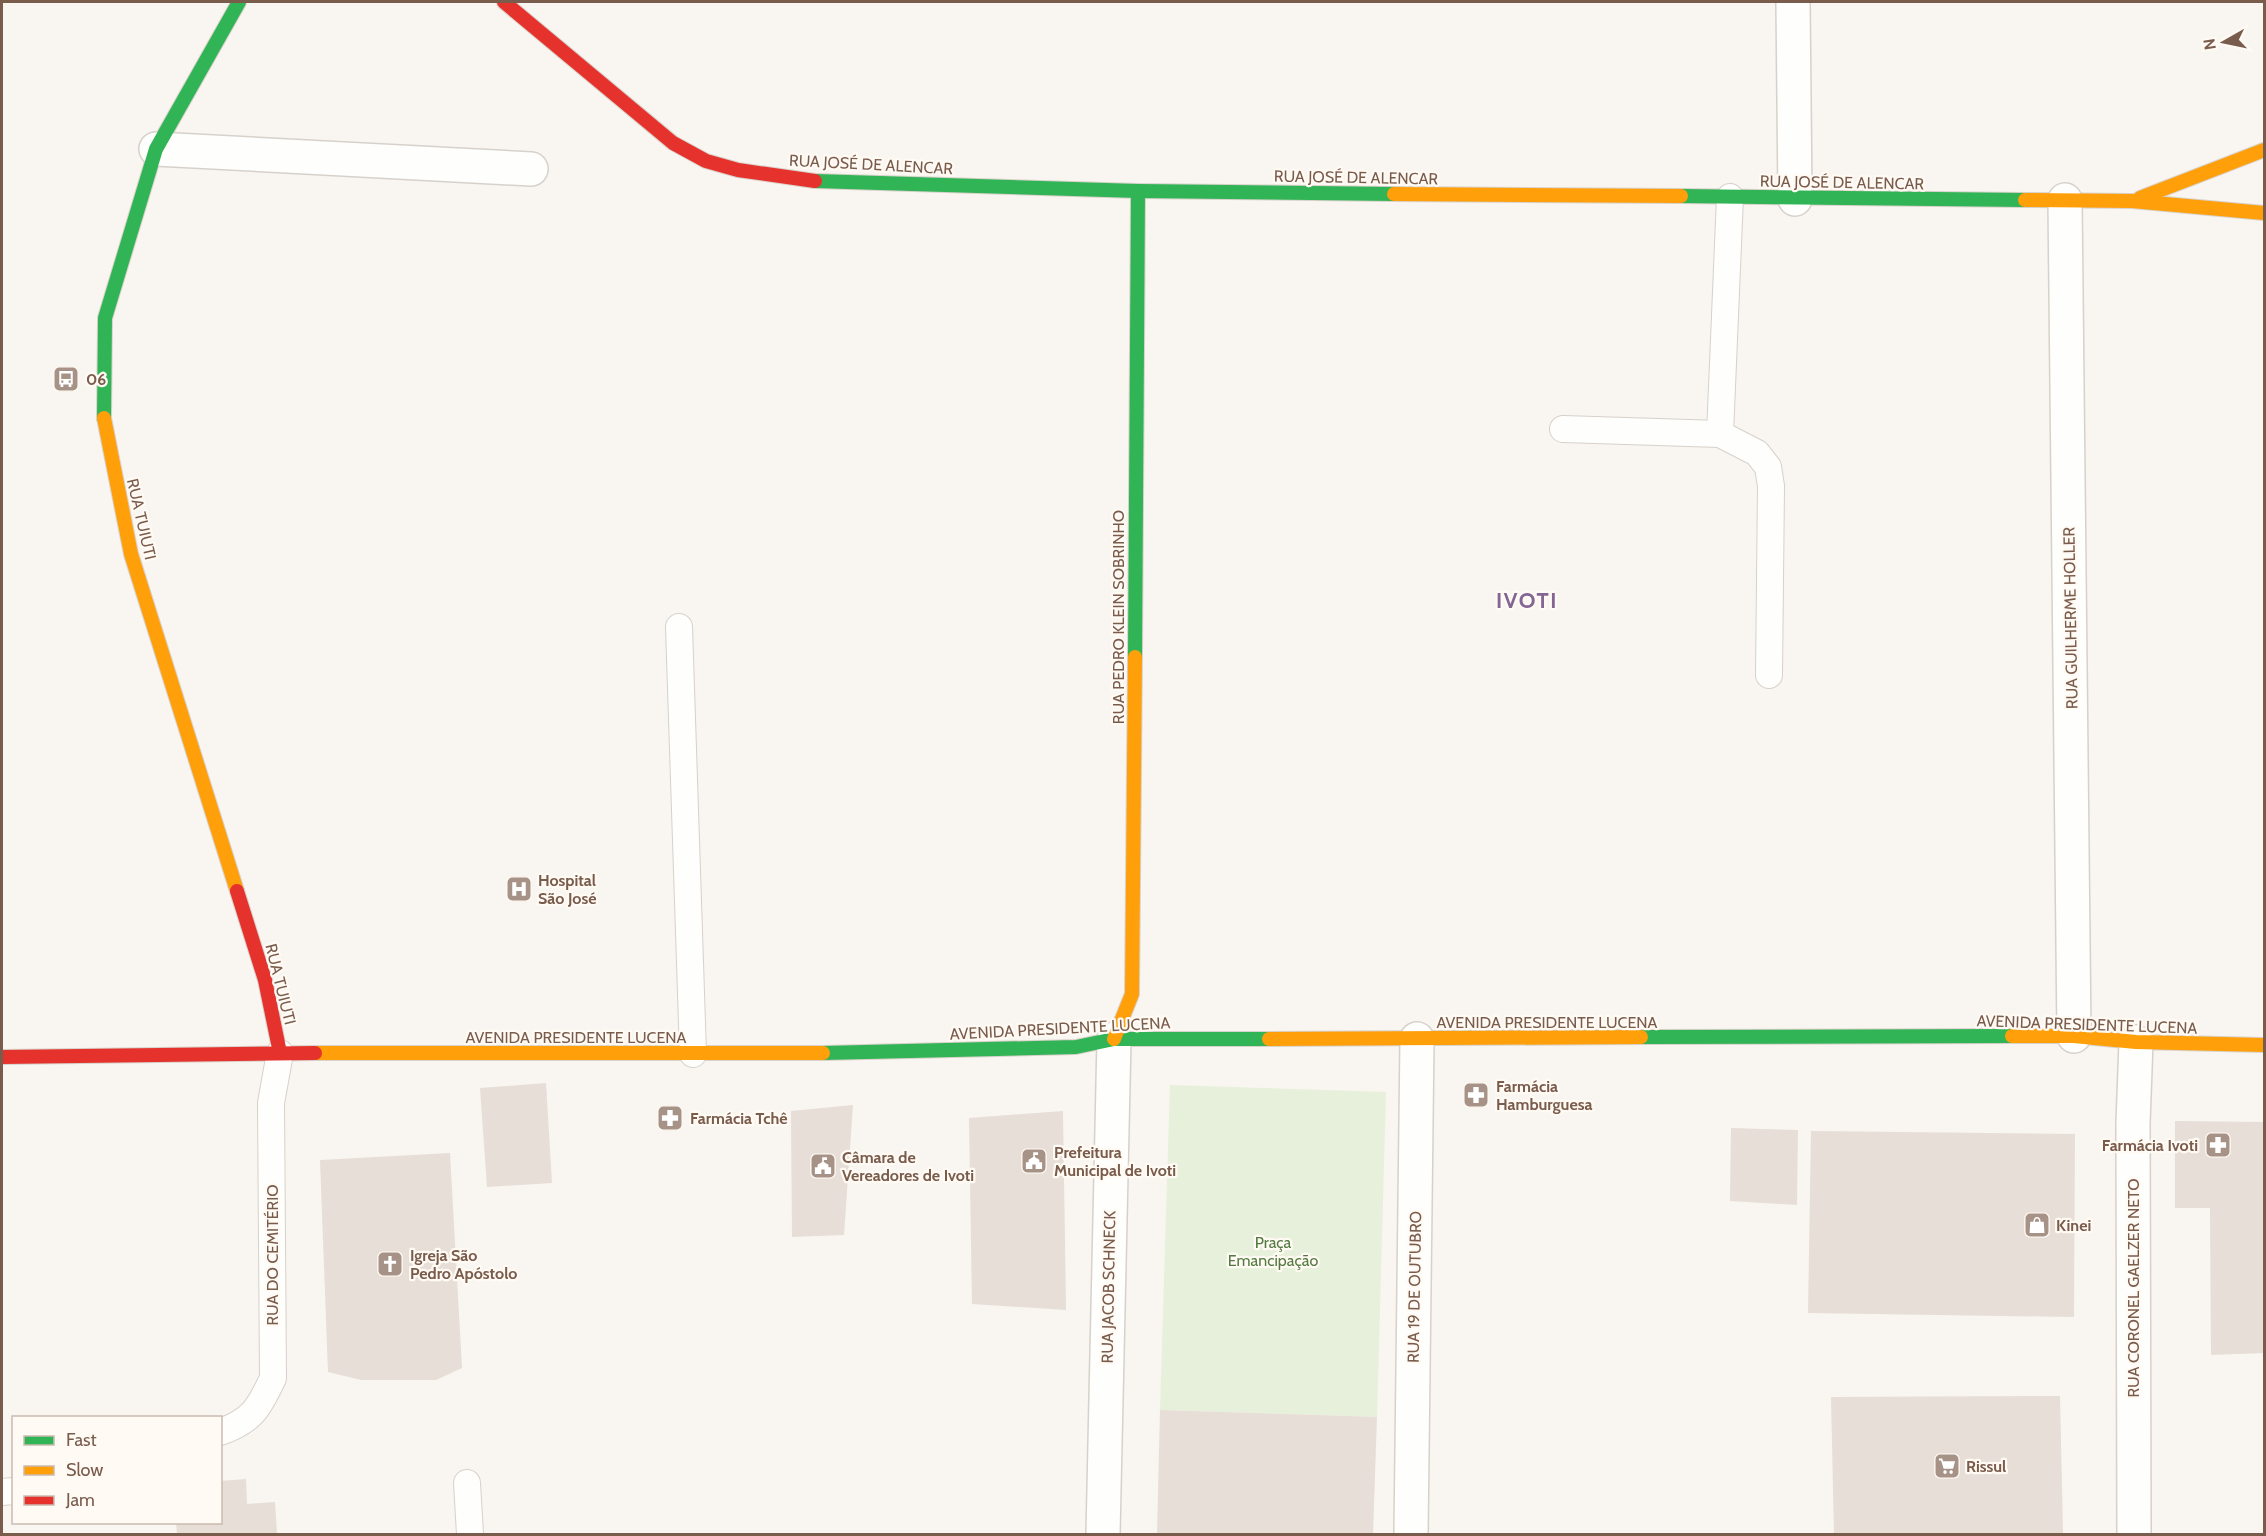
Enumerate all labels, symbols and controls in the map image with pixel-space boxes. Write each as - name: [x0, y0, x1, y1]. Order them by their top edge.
- north arrow: [2194, 12, 2254, 72]
- text: N: [2199, 37, 2220, 51]
- street label: RUA JOSÉ DE ALENCAR: [789, 151, 954, 178]
- street label: RUA JOSÉ DE ALENCAR: [1274, 167, 1439, 188]
- street label: RUA JOSÉ DE ALENCAR: [1760, 172, 1925, 193]
- bus stop icon: 06: [51, 364, 81, 394]
- place label: 06: [86, 370, 106, 389]
- street label: RUA TUIUTI: [123, 477, 160, 562]
- street label: RUA PEDRO KLEIN SOBRINHO: [1109, 510, 1128, 724]
- street label: RUA GUILHERME HOLLER: [2059, 526, 2082, 709]
- district label: IVOTI: [1496, 587, 1558, 614]
- place label: Hospital São José: [538, 871, 596, 908]
- hospital icon: Hospital São José: [504, 874, 534, 904]
- street label: RUA TUIUTI: [261, 942, 300, 1027]
- street label: AVENIDA PRESIDENTE LUCENA: [1976, 1011, 2198, 1038]
- street label: AVENIDA PRESIDENTE LUCENA: [949, 1013, 1171, 1044]
- street label: AVENIDA PRESIDENTE LUCENA: [1437, 1013, 1658, 1032]
- street label: AVENIDA PRESIDENTE LUCENA: [466, 1028, 687, 1047]
- place label: Farmácia Hamburguesa: [1496, 1077, 1592, 1114]
- pharmacy icon: Farmácia Hamburguesa: [1461, 1080, 1491, 1110]
- pharmacy icon: Farmácia Tchê: [655, 1103, 685, 1133]
- place label: Farmácia Tchê: [690, 1109, 788, 1128]
- pharmacy icon: Farmácia Ivoti: [2203, 1130, 2233, 1160]
- place label: Farmácia Ivoti: [2102, 1136, 2198, 1155]
- place label: Prefeitura Municipal de Ivoti: [1054, 1143, 1176, 1180]
- public building icon: Prefeitura Municipal de Ivoti: [1019, 1146, 1049, 1176]
- place label: Câmara de Vereadores de Ivoti: [842, 1148, 974, 1185]
- public building icon: Câmara de Vereadores de Ivoti: [808, 1151, 838, 1181]
- street label: RUA CORONEL GAELZER NETO: [2124, 1178, 2143, 1398]
- street label: RUA DO CEMITÉRIO: [263, 1184, 282, 1326]
- shop icon: Kinei: [2022, 1210, 2052, 1240]
- street label: RUA JACOB SCHNECK: [1098, 1211, 1119, 1363]
- street label: RUA 19 DE OUTUBRO: [1404, 1211, 1425, 1363]
- place label: Kinei: [2056, 1216, 2091, 1235]
- park label: Praça Emancipação: [1228, 1233, 1318, 1270]
- place label: Igreja São Pedro Apóstolo: [410, 1246, 518, 1283]
- church icon: Igreja São Pedro Apóstolo: [375, 1249, 405, 1279]
- legend: [12, 1416, 222, 1524]
- text: Fast: [66, 1429, 97, 1451]
- supermarket icon: Rissul: [1932, 1451, 1962, 1481]
- place label: Rissul: [1966, 1457, 2006, 1476]
- text: Slow: [66, 1459, 103, 1481]
- text: Jam: [65, 1489, 95, 1511]

